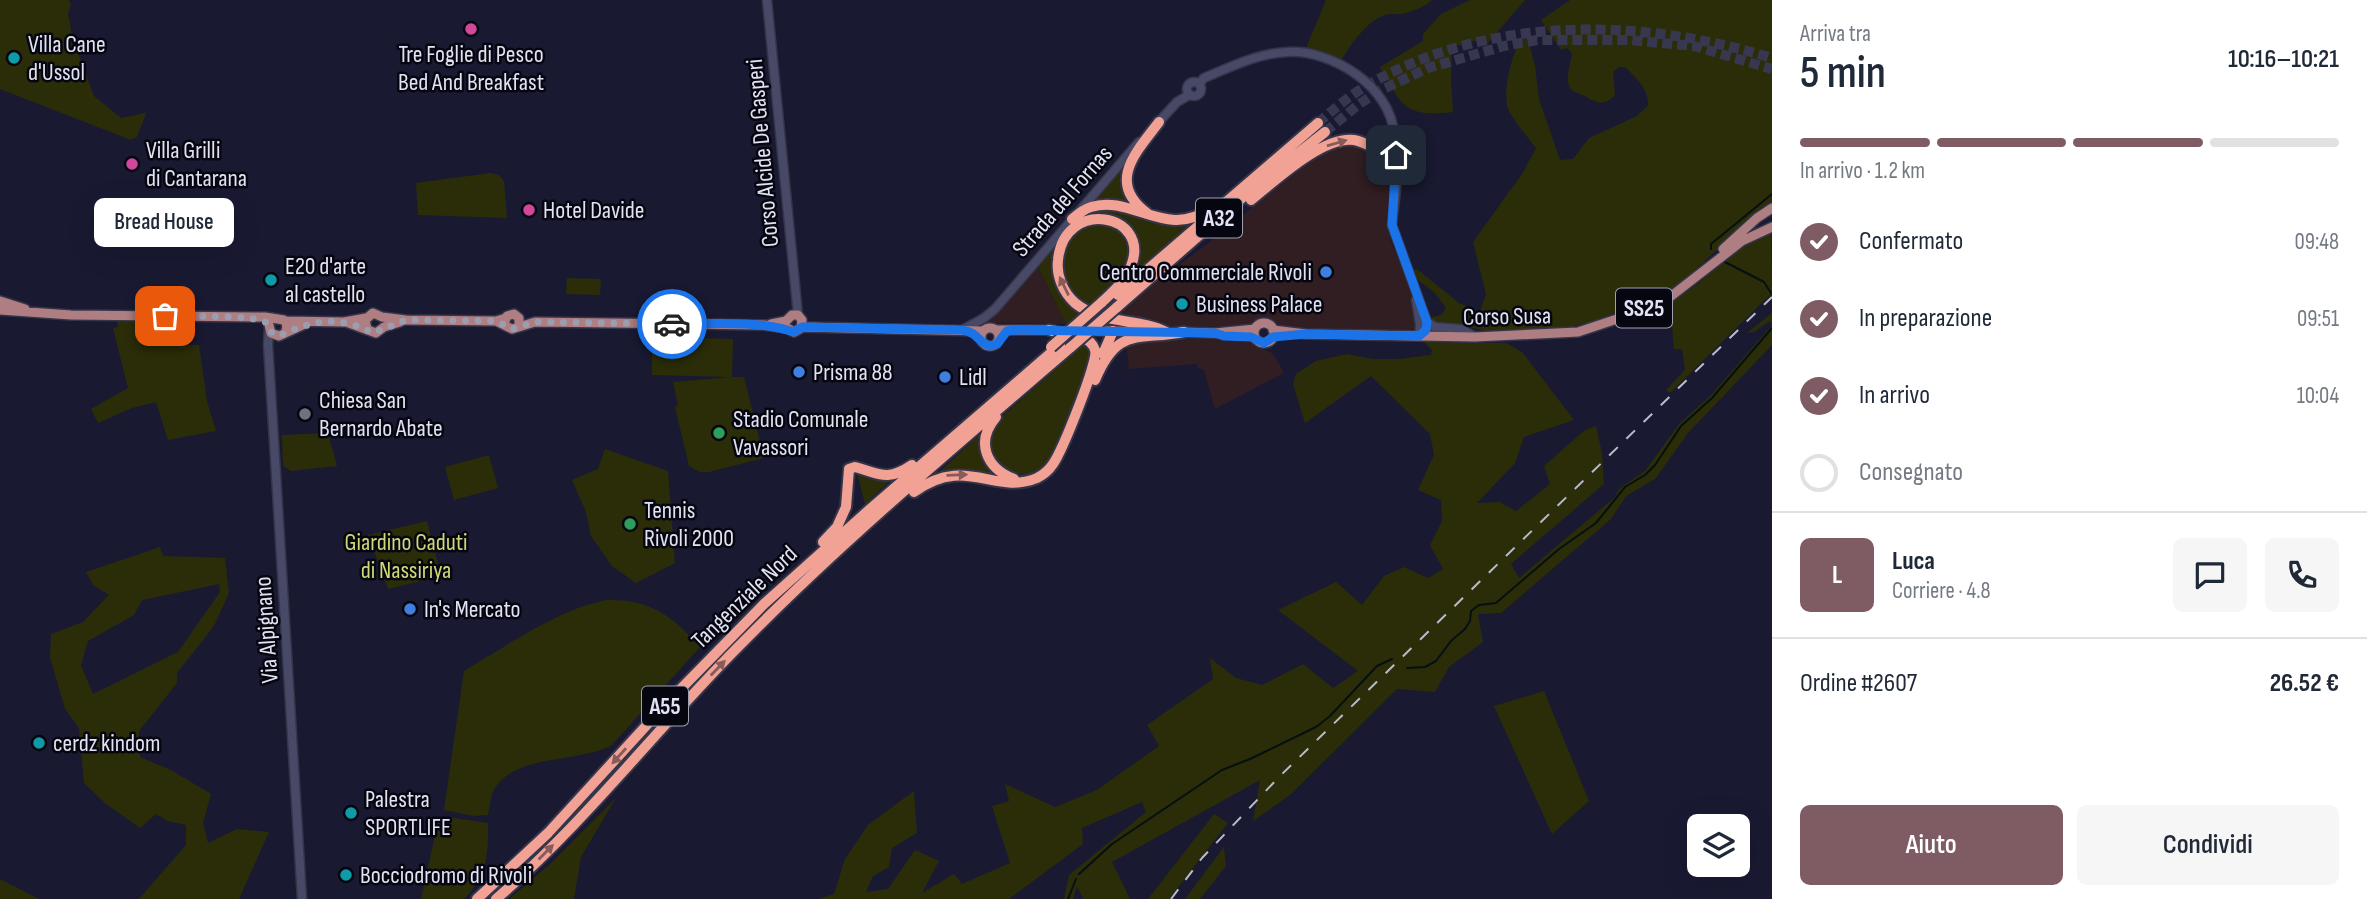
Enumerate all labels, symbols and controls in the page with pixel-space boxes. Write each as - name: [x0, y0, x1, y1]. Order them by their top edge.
- text: Arriva tra: [1800, 20, 1871, 48]
- marker: Tre Foglie di Pesco Bed And Breakfast: [463, 21, 479, 37]
- place label: Villa Cane d'Ussol: [28, 30, 106, 87]
- place label: Tre Foglie di Pesco Bed And Breakfast: [398, 40, 544, 97]
- text: 10:16–10:21: [2228, 44, 2339, 75]
- text: 5 min: [1800, 46, 1886, 101]
- marker: Villa Cane d'Ussol: [6, 50, 22, 66]
- street label: Corso Alcide De Gasperi: [740, 58, 785, 248]
- pin: [1366, 125, 1426, 185]
- place label: Villa Grilli di Cantarana: [146, 136, 247, 193]
- icon: home: [1377, 136, 1415, 174]
- one-way arrow: [1327, 138, 1348, 148]
- street label: Strada del Fornas: [1006, 140, 1119, 263]
- marker: Villa Grilli di Cantarana: [124, 156, 140, 172]
- text: In arrivo · 1.2 km: [1800, 157, 1925, 185]
- place label: Hotel Davide: [543, 196, 644, 225]
- callout: Bread House: [95, 197, 235, 246]
- road number: A32: [1196, 198, 1242, 238]
- marker: Hotel Davide: [521, 202, 537, 218]
- text: Bread House: [114, 208, 214, 236]
- icon: check: [1800, 223, 1838, 261]
- text: Confermato: [1859, 226, 1963, 257]
- text: 09:48: [2294, 228, 2339, 256]
- place label: E20 d'arte al castello: [285, 252, 366, 309]
- place label: Centro Commerciale Rivoli: [1099, 258, 1312, 287]
- marker: Centro Commerciale Rivoli: [1318, 264, 1334, 280]
- marker: E20 d'arte al castello: [263, 272, 279, 288]
- one-way arrow: [1058, 276, 1069, 296]
- pin: [135, 286, 195, 346]
- road number: SS25: [1616, 288, 1672, 328]
- courier: [637, 289, 707, 359]
- place label: Business Palace: [1196, 290, 1322, 319]
- marker: Business Palace: [1174, 296, 1190, 312]
- icon: bag: [146, 297, 184, 335]
- icon: check: [1800, 300, 1838, 338]
- street label: Corso Susa: [1463, 301, 1551, 332]
- text: In preparazione: [1859, 303, 1992, 334]
- icon: car: [653, 305, 691, 343]
- text: 09:51: [2297, 305, 2339, 333]
- place label: Prisma 88: [813, 358, 893, 387]
- place label: Lidl: [959, 363, 987, 392]
- marker: Prisma 88: [791, 364, 807, 380]
- marker: Lidl: [937, 369, 953, 385]
- icon: check: [1800, 377, 1838, 415]
- text: In arrivo: [1859, 380, 1930, 411]
- text: 10:04: [2297, 382, 2339, 410]
- place label: Chiesa San Bernardo Abate: [319, 386, 443, 443]
- place label: Stadio Comunale Vavassori: [733, 405, 868, 462]
- marker: Chiesa San Bernardo Abate: [297, 406, 313, 422]
- marker: Stadio Comunale Vavassori: [711, 425, 727, 441]
- text: Consegnato: [1859, 457, 1963, 488]
- one-way arrow: [946, 470, 968, 481]
- place label: Tennis Rivoli 2000: [644, 496, 734, 553]
- marker: Tennis Rivoli 2000: [622, 516, 638, 532]
- park label: Giardino Caduti di Nassiriya: [344, 528, 468, 585]
- button: chat: [2173, 538, 2247, 612]
- button: phone: [2265, 538, 2339, 612]
- street label: Tangenziale Nord: [685, 540, 803, 655]
- text: Luca: [1892, 546, 1935, 577]
- text: L: [1832, 560, 1842, 591]
- street label: Via Alpignano: [248, 576, 285, 684]
- text: Corriere · 4.8: [1892, 577, 1991, 605]
- place label: In's Mercato: [424, 595, 520, 624]
- marker: In's Mercato: [402, 601, 418, 617]
- one-way arrow: [709, 660, 725, 677]
- text: Ordine #2607: [1800, 668, 1917, 699]
- text: 26.52 €: [2270, 668, 2339, 699]
- road number: A55: [642, 686, 688, 726]
- place label: cerdz kindom: [53, 729, 160, 758]
- marker: cerdz kindom: [31, 735, 47, 751]
- one-way arrow: [611, 747, 627, 764]
- place label: Palestra SPORTLIFE: [365, 785, 451, 842]
- marker: Palestra SPORTLIFE: [343, 805, 359, 821]
- button: Aiuto: [1800, 805, 2063, 885]
- button: Condividi: [2077, 805, 2339, 885]
- map controls: [1687, 814, 1750, 877]
- button: layers: [1687, 814, 1750, 877]
- one-way arrow: [538, 844, 554, 860]
- place label: Bocciodromo di Rivoli: [360, 861, 532, 890]
- marker: Bocciodromo di Rivoli: [338, 867, 354, 883]

